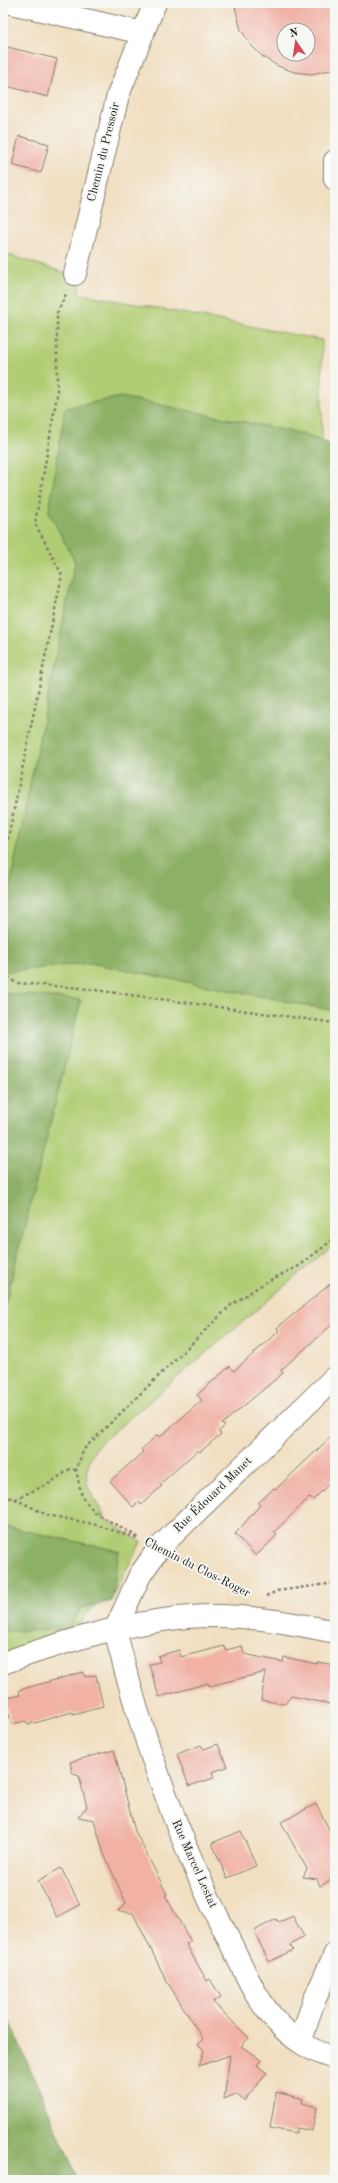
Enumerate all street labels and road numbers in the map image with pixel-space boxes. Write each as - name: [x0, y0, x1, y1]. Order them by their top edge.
- street label: Chemin du Pressoir: [86, 101, 122, 203]
- street label: Rue Édouard Manet: [170, 1453, 254, 1535]
- street label: Chemin du Clos-Roger: [142, 1536, 252, 1600]
- street label: Rue Marcel Lestat: [169, 1818, 219, 1910]

